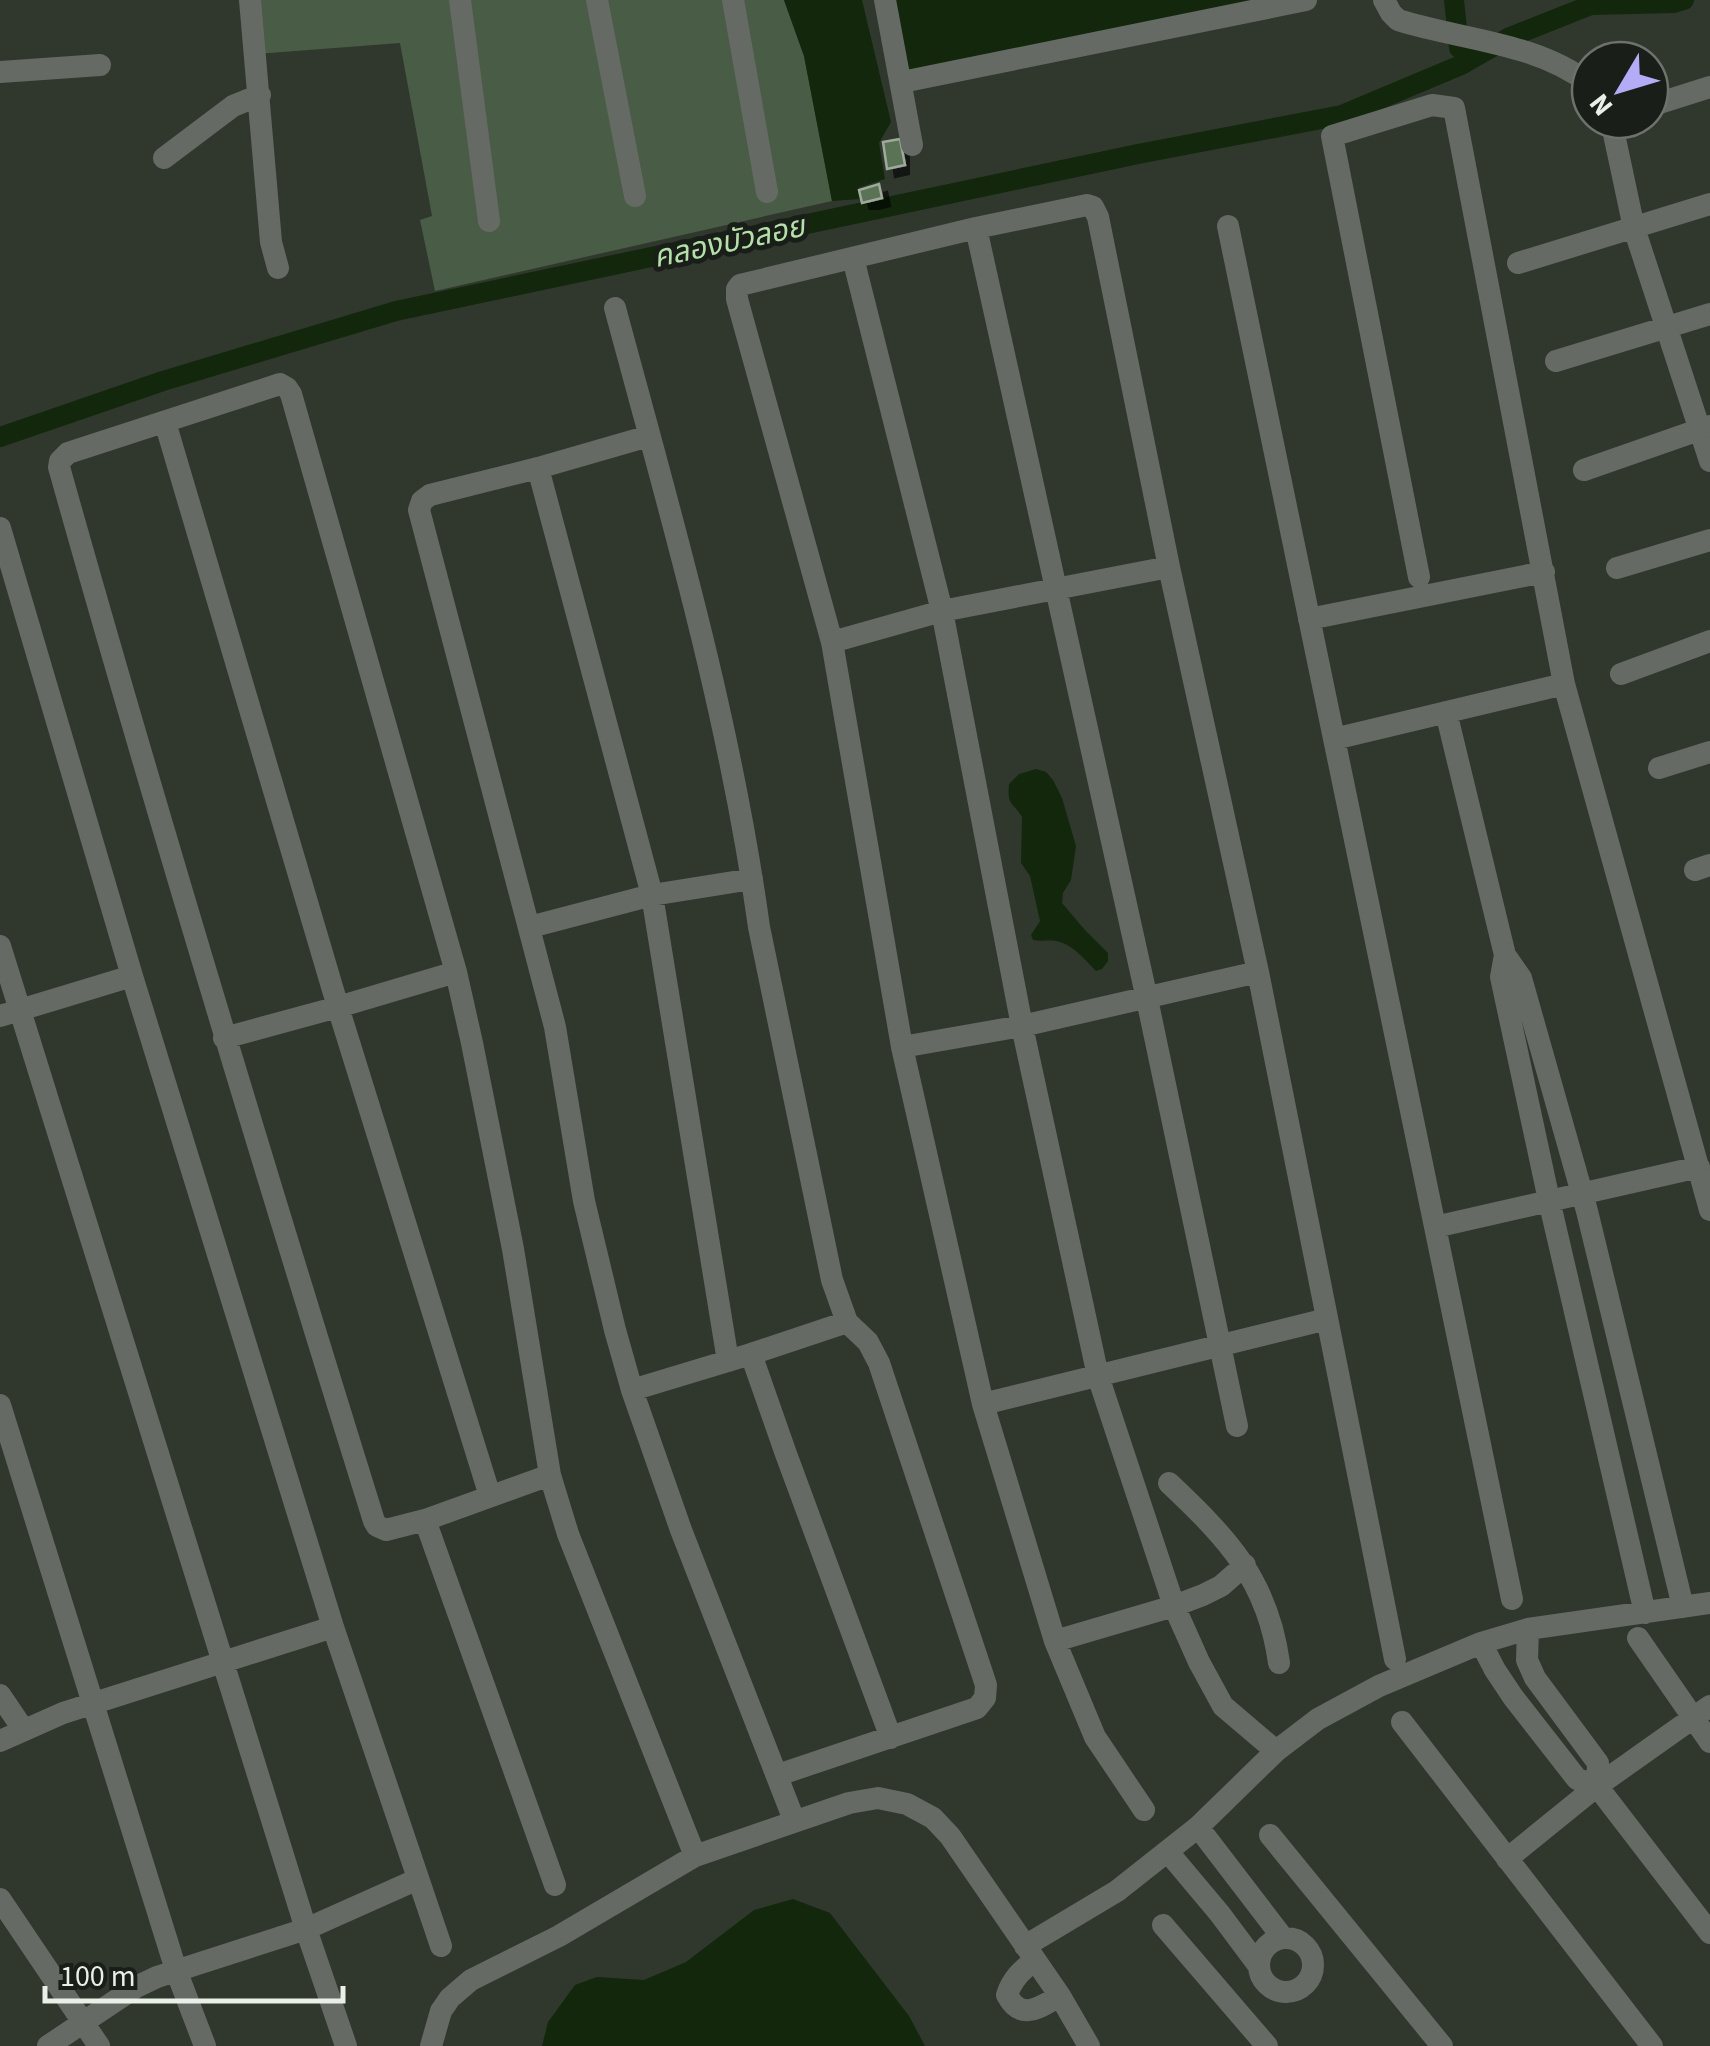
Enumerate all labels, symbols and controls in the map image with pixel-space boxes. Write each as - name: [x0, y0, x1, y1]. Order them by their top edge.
- north arrow: [1570, 40, 1670, 140]
- text: N: [1580, 85, 1623, 124]
- water label: คลองบัวลอย: [649, 205, 811, 279]
- scale bar: [45, 1941, 342, 2003]
- text: 100 m: [60, 1955, 136, 1998]

